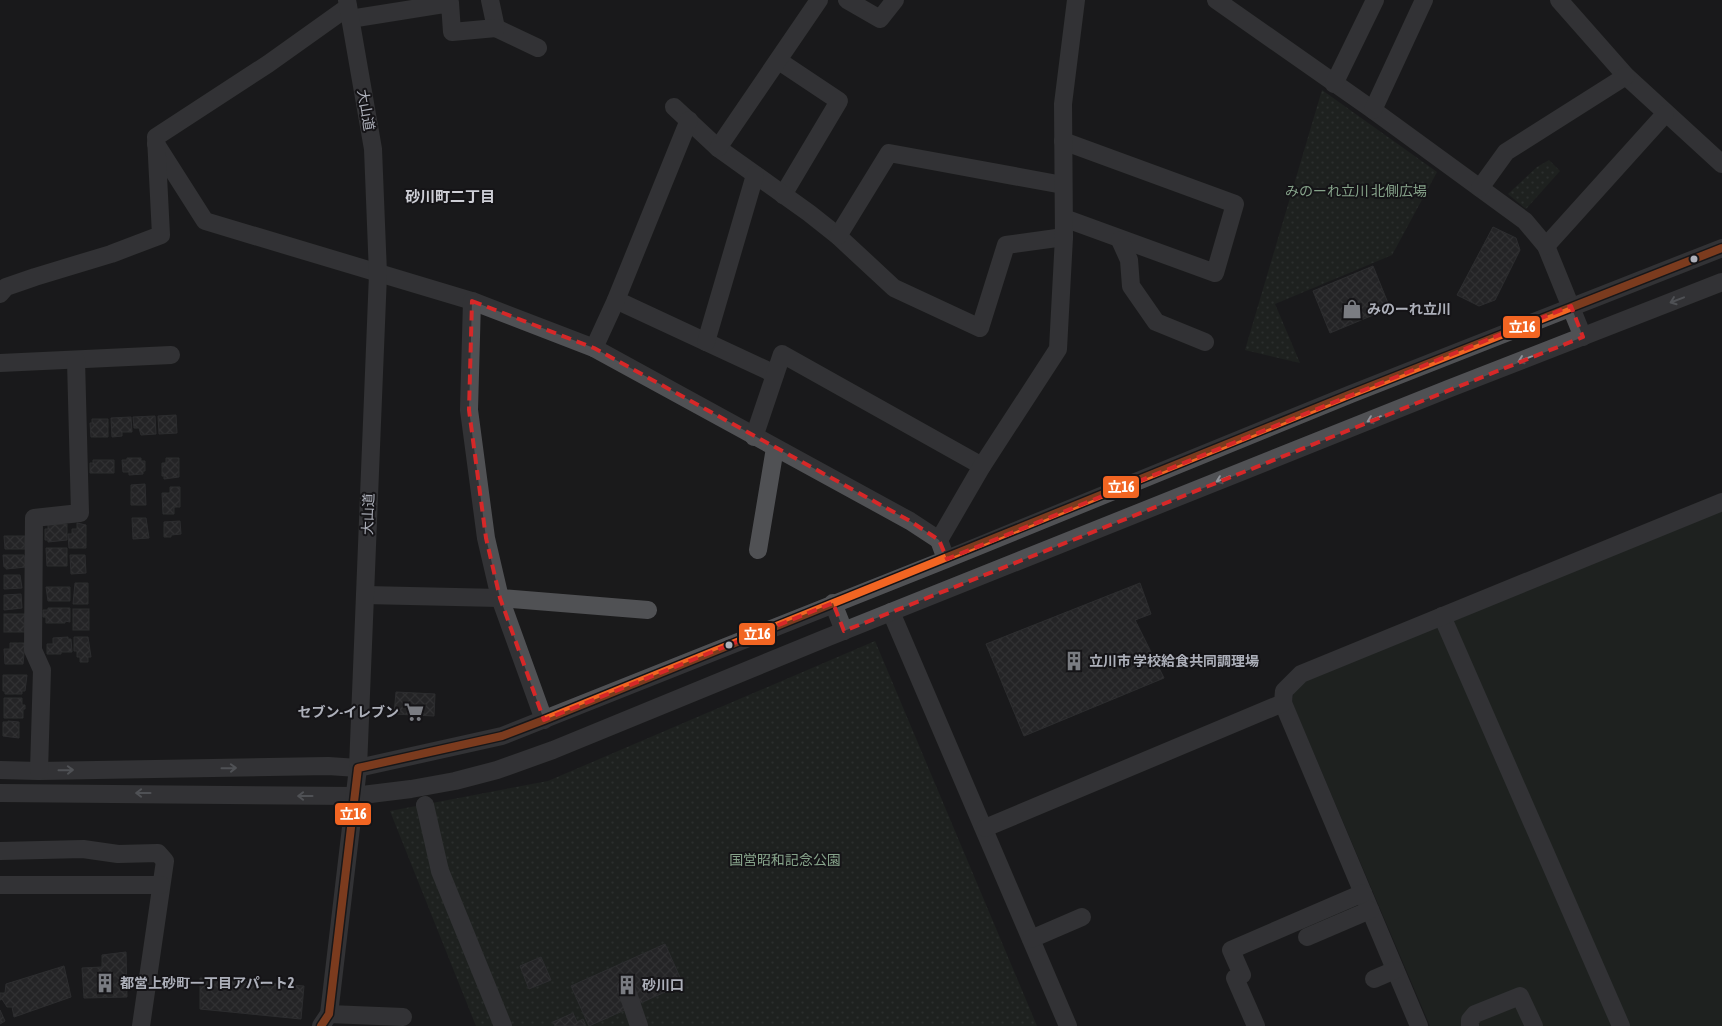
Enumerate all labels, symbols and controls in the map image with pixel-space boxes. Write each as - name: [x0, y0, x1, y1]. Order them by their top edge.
- street label: 大山道: [354, 88, 378, 132]
- park label: みのーれ立川 北側広場: [1285, 183, 1427, 199]
- district label: 砂川町二丁目: [405, 188, 495, 205]
- unlabelled marker: [1689, 254, 1699, 264]
- one-way arrow: [1669, 296, 1685, 305]
- shop icon: みのーれ立川: [1341, 298, 1363, 320]
- place label: みのーれ立川: [1367, 301, 1451, 317]
- line badge: 立16: [1502, 315, 1541, 339]
- text: 立16: [1508, 319, 1536, 335]
- one-way arrow: [1518, 355, 1533, 364]
- one-way arrow: [1367, 414, 1382, 424]
- line badge: 立16: [1102, 475, 1140, 499]
- one-way arrow: [1216, 475, 1231, 484]
- text: 立16: [1107, 479, 1135, 495]
- street label: 大山道: [359, 493, 377, 535]
- line badge: 立16: [738, 622, 776, 646]
- text: 立16: [743, 626, 771, 642]
- unlabelled marker: [724, 640, 734, 650]
- building icon: 立川市 学校給食共同調理場: [1063, 650, 1085, 672]
- place label: 立川市 学校給食共同調理場: [1089, 653, 1259, 669]
- supermarket icon: セブン-イレブン: [403, 701, 425, 723]
- place label: セブン-イレブン: [298, 704, 399, 720]
- one-way arrow: [220, 763, 236, 773]
- one-way arrow: [58, 765, 74, 775]
- one-way arrow: [135, 789, 151, 798]
- one-way arrow: [298, 791, 314, 801]
- line badge: 立16: [334, 802, 372, 826]
- text: 立16: [339, 806, 367, 822]
- park label: 国営昭和記念公園: [729, 852, 841, 868]
- building icon: 都営上砂町一丁目アパート2: [94, 972, 116, 994]
- building icon: 砂川口: [616, 974, 638, 996]
- place label: 都営上砂町一丁目アパート2: [120, 975, 295, 991]
- place label: 砂川口: [642, 977, 684, 993]

